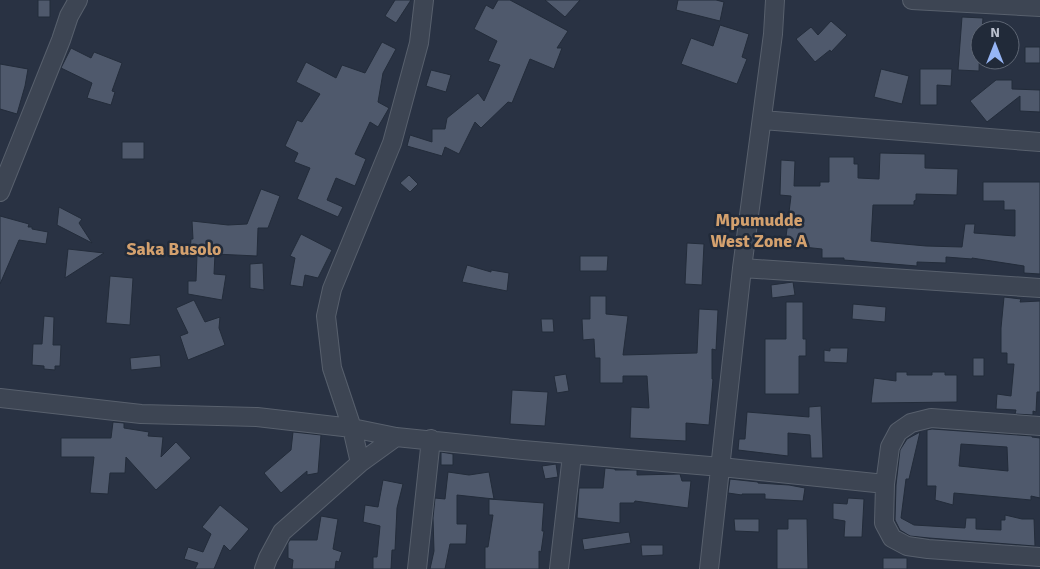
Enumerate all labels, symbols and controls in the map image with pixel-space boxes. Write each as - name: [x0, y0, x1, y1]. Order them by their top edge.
- north arrow: [970, 20, 1020, 70]
- text: N: [990, 24, 1000, 41]
- district label: Mpumudde West Zone A: [710, 209, 808, 252]
- district label: Saka Busolo: [126, 238, 222, 260]

